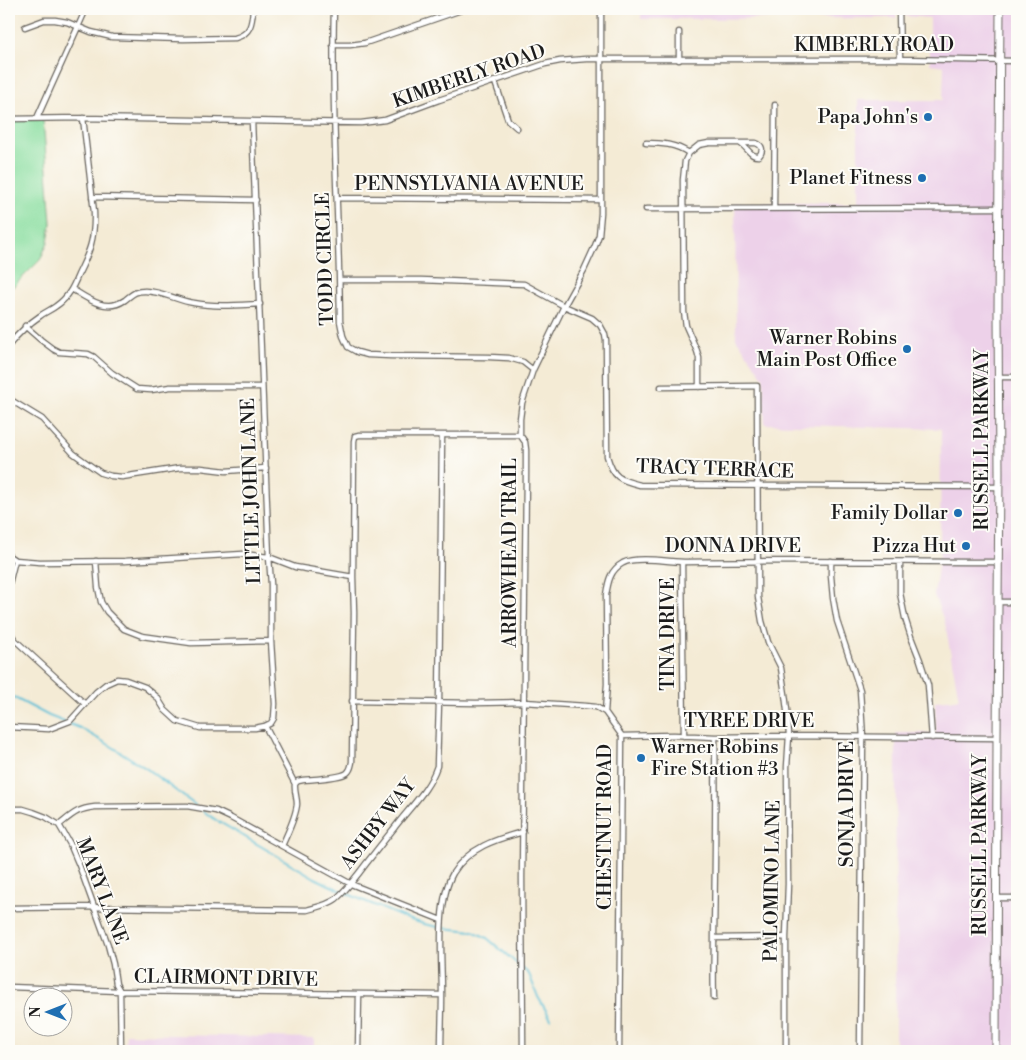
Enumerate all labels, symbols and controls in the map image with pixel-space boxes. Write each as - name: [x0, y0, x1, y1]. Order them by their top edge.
- street label: KIMBERLY ROAD: [794, 33, 954, 57]
- street label: KIMBERLY ROAD: [389, 39, 549, 113]
- place label: Papa John's: [818, 105, 918, 129]
- marker: Papa John's: [922, 111, 934, 123]
- place label: Planet Fitness: [790, 166, 912, 190]
- street label: PENNSYLVANIA AVENUE: [354, 172, 584, 196]
- marker: Planet Fitness: [916, 172, 928, 184]
- street label: TODD CIRCLE: [311, 192, 339, 326]
- place label: Warner Robins Main Post Office: [756, 326, 897, 372]
- marker: Warner Robins Main Post Office: [901, 343, 913, 355]
- street label: RUSSELL PARKWAY: [970, 348, 994, 531]
- street label: LITTLE JOHN LANE: [236, 397, 266, 585]
- street label: TRACY TERRACE: [636, 454, 794, 484]
- street label: ARROWHEAD TRAIL: [498, 458, 522, 649]
- place label: Family Dollar: [831, 501, 948, 525]
- marker: Family Dollar: [952, 507, 964, 519]
- street label: DONNA DRIVE: [665, 534, 801, 558]
- place label: Pizza Hut: [872, 534, 956, 558]
- marker: Pizza Hut: [960, 540, 972, 552]
- street label: TINA DRIVE: [656, 577, 680, 691]
- street label: TYREE DRIVE: [684, 709, 814, 733]
- place label: Warner Robins Fire Station #3: [650, 735, 779, 781]
- street label: SONJA DRIVE: [835, 741, 859, 867]
- street label: CHESTNUT ROAD: [593, 744, 617, 910]
- marker: Warner Robins Fire Station #3: [635, 752, 647, 764]
- street label: RUSSELL PARKWAY: [968, 753, 992, 936]
- street label: ASHBY WAY: [335, 773, 422, 875]
- street label: PALOMINO LANE: [759, 800, 785, 962]
- street label: MARY LANE: [71, 834, 133, 948]
- street label: CLAIRMONT DRIVE: [134, 964, 318, 992]
- north arrow: [22, 988, 72, 1038]
- text: N: [27, 1006, 45, 1018]

